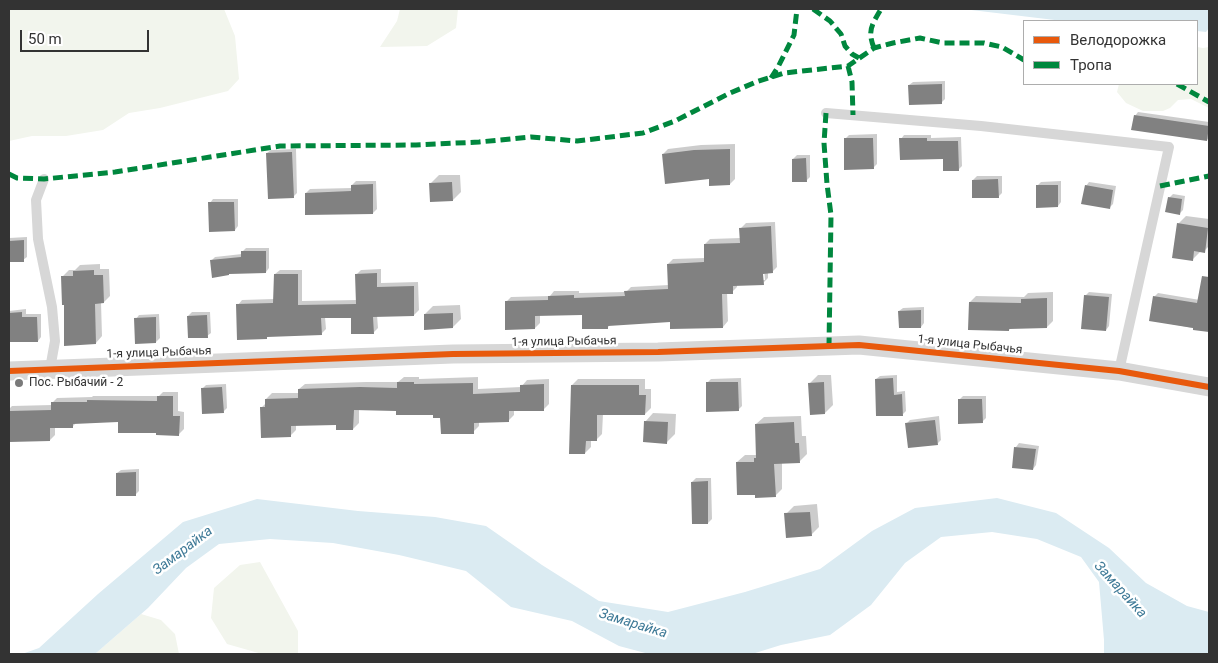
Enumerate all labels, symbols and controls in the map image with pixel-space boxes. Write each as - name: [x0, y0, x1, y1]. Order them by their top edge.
- scale bar: [22, 20, 151, 52]
- legend: [1023, 20, 1198, 85]
- text: 50 m: [28, 30, 62, 48]
- text: Велодорожка: [1070, 31, 1166, 49]
- text: Тропа: [1070, 56, 1112, 74]
- street label: 1-я улица Рыбачья: [917, 332, 1023, 358]
- street label: 1-я улица Рыбачья: [511, 334, 617, 350]
- street label: 1-я улица Рыбачья: [106, 344, 212, 362]
- place label: Пос. Рыбачий - 2: [29, 376, 123, 390]
- marker: Пос. Рыбачий - 2: [13, 377, 25, 389]
- water label: Замарайка: [150, 523, 216, 579]
- water label: Замарайка: [1090, 558, 1150, 622]
- water label: Замарайка: [597, 606, 669, 642]

